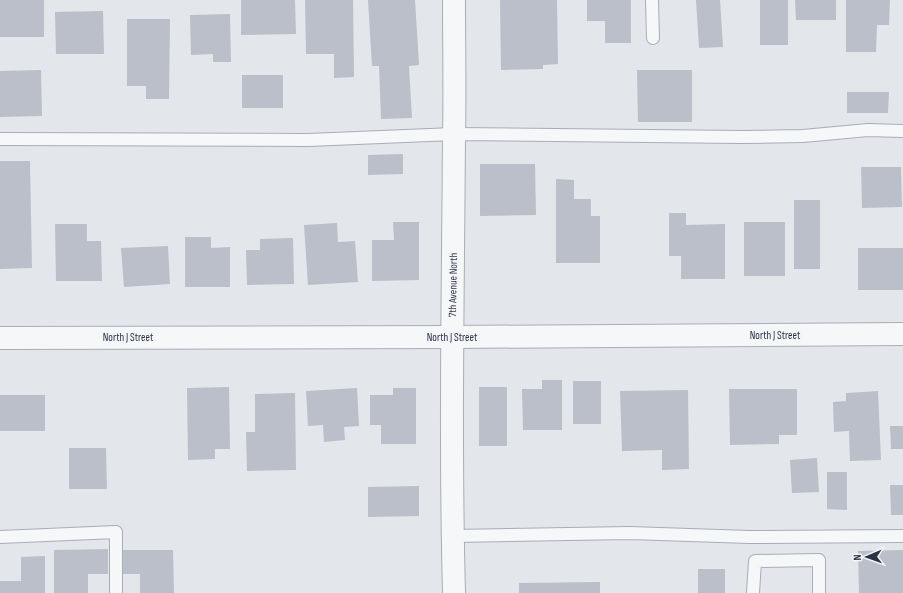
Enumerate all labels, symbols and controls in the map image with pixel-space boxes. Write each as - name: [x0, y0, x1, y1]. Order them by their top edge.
- street label: 7th Avenue North: [446, 252, 460, 317]
- street label: North J Street: [750, 329, 801, 342]
- street label: North J Street: [103, 331, 154, 344]
- street label: North J Street: [427, 331, 478, 344]
- north arrow: [847, 537, 887, 577]
- text: N: [851, 554, 864, 560]

